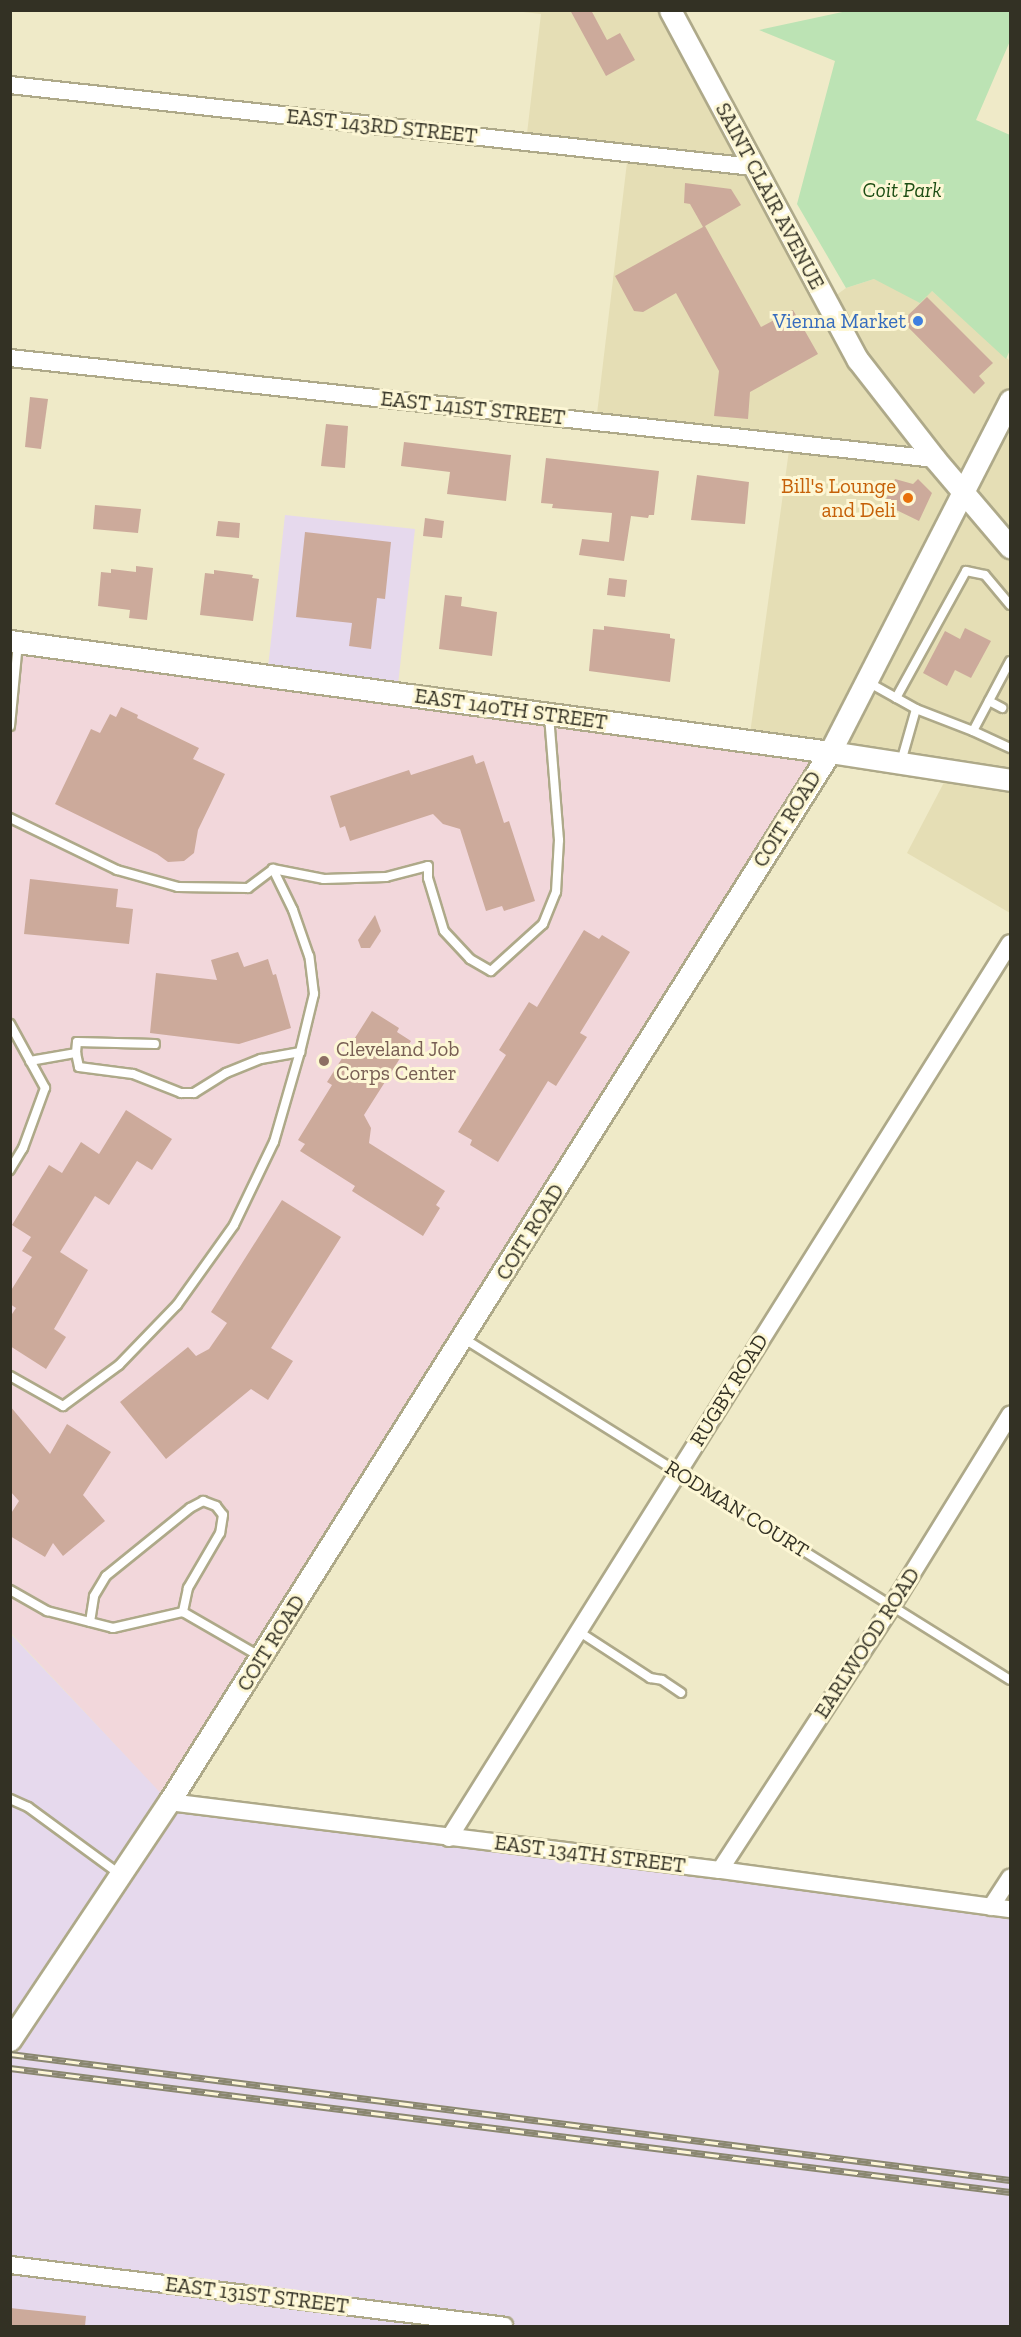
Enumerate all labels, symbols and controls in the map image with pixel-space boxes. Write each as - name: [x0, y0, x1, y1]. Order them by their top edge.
- street label: SAINT CLAIR AVENUE: [710, 98, 830, 294]
- street label: EAST 143RD STREET: [285, 103, 479, 149]
- park label: Coit Park: [862, 177, 942, 203]
- place label: Vienna Market: [773, 308, 906, 334]
- marker: Vienna Market: [911, 314, 925, 328]
- street label: EAST 141ST STREET: [379, 386, 567, 430]
- place label: Bill's Lounge and Deli: [781, 473, 896, 523]
- marker: Bill's Lounge and Deli: [901, 491, 915, 505]
- street label: EAST 140TH STREET: [413, 683, 609, 735]
- street label: COIT ROAD: [747, 766, 827, 872]
- place label: Cleveland Job Corps Center: [336, 1036, 460, 1086]
- marker: Cleveland Job Corps Center: [317, 1054, 331, 1068]
- street label: COIT ROAD: [490, 1179, 570, 1285]
- street label: RUGBY ROAD: [684, 1329, 774, 1451]
- street label: RODMAN COURT: [661, 1455, 813, 1563]
- street label: EARLWOOD ROAD: [809, 1563, 925, 1723]
- street label: COIT ROAD: [231, 1590, 311, 1696]
- street label: EAST 134TH STREET: [493, 1830, 687, 1878]
- street label: EAST 131ST STREET: [164, 2271, 350, 2319]

